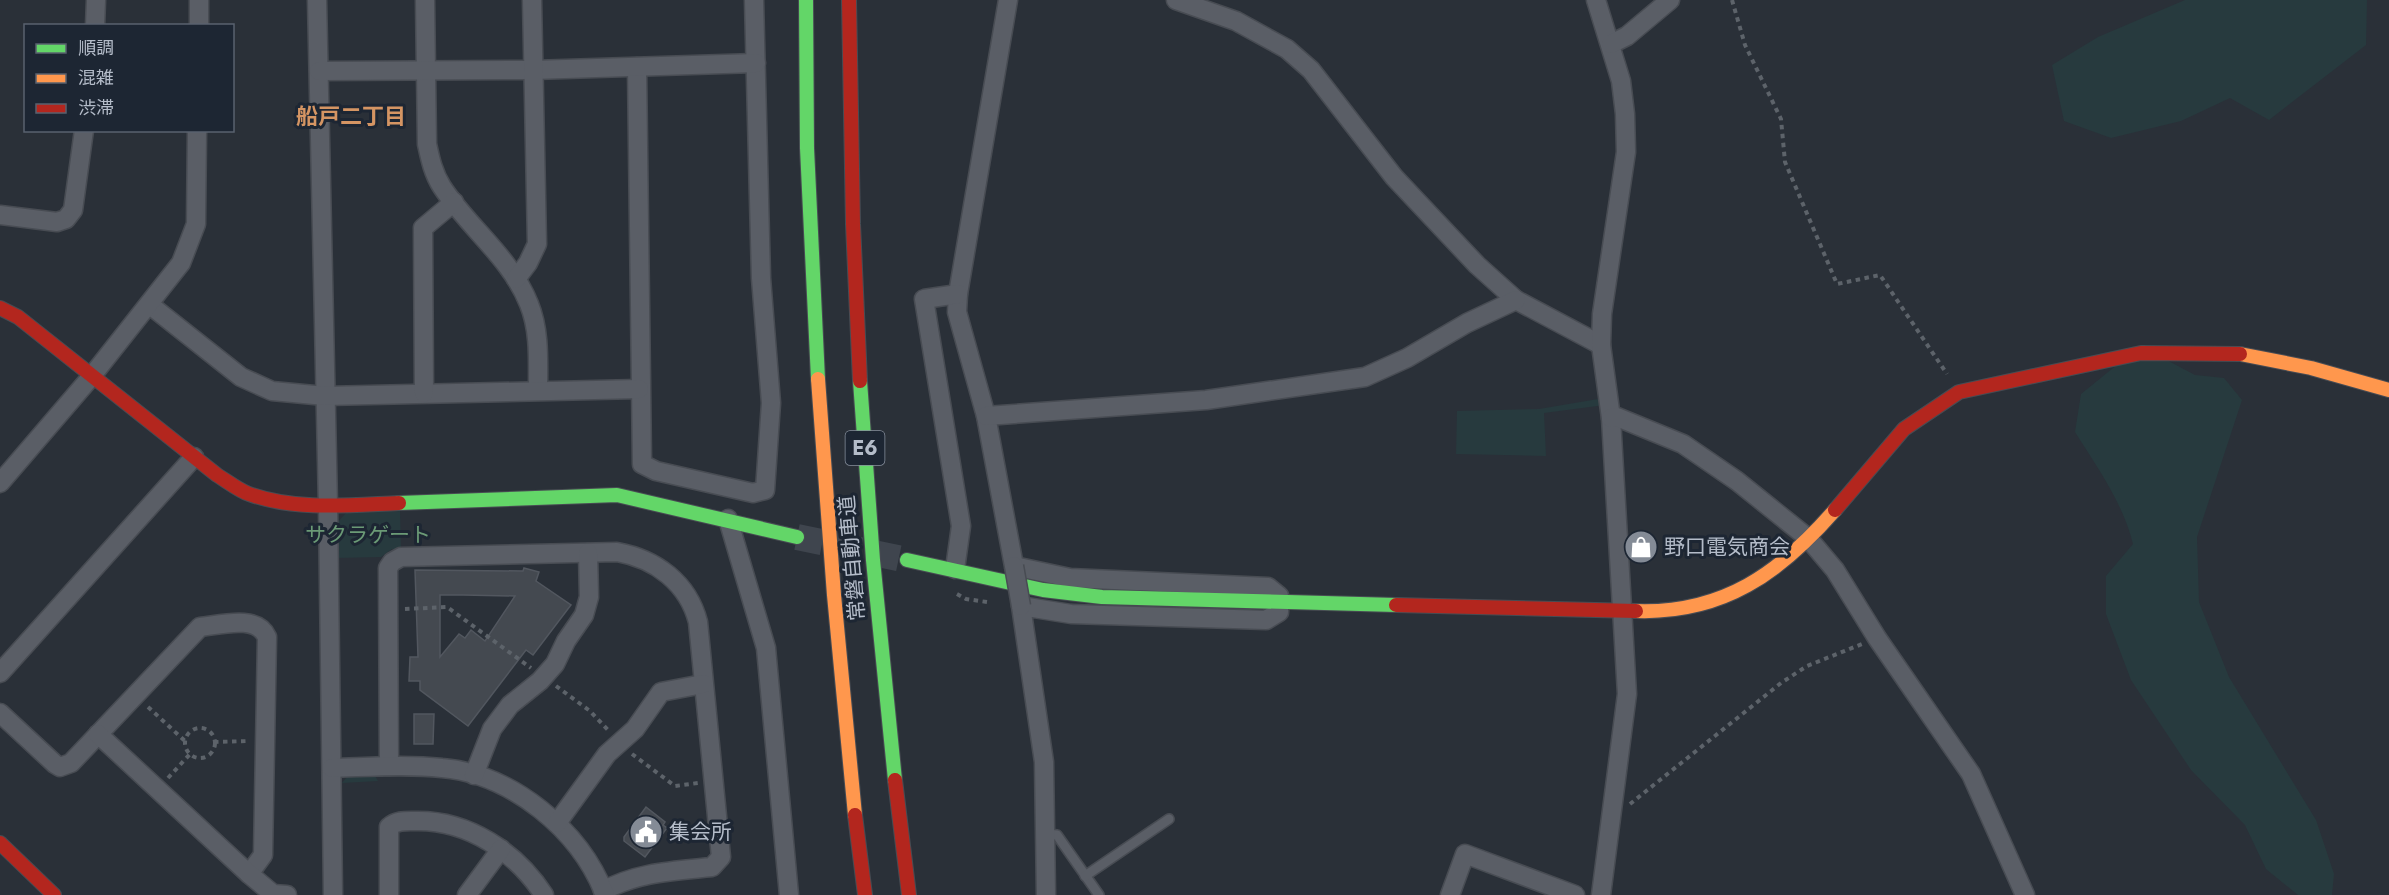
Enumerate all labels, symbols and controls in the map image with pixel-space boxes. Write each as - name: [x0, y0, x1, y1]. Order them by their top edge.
- legend: [24, 24, 234, 132]
- text: 順調: [78, 35, 114, 61]
- text: 混雑: [78, 65, 114, 91]
- text: 渋滞: [78, 95, 114, 121]
- district label: 船戸二丁目: [296, 100, 406, 132]
- road number: E6: [846, 431, 884, 465]
- street label: 常磐自動車道: [832, 494, 872, 622]
- park label: サクラゲート: [305, 520, 431, 550]
- shop icon: 野口電気商会: [1623, 529, 1659, 565]
- place label: 野口電気商会: [1664, 532, 1790, 562]
- public building icon: 集会所: [628, 814, 664, 850]
- place label: 集会所: [669, 817, 732, 847]

